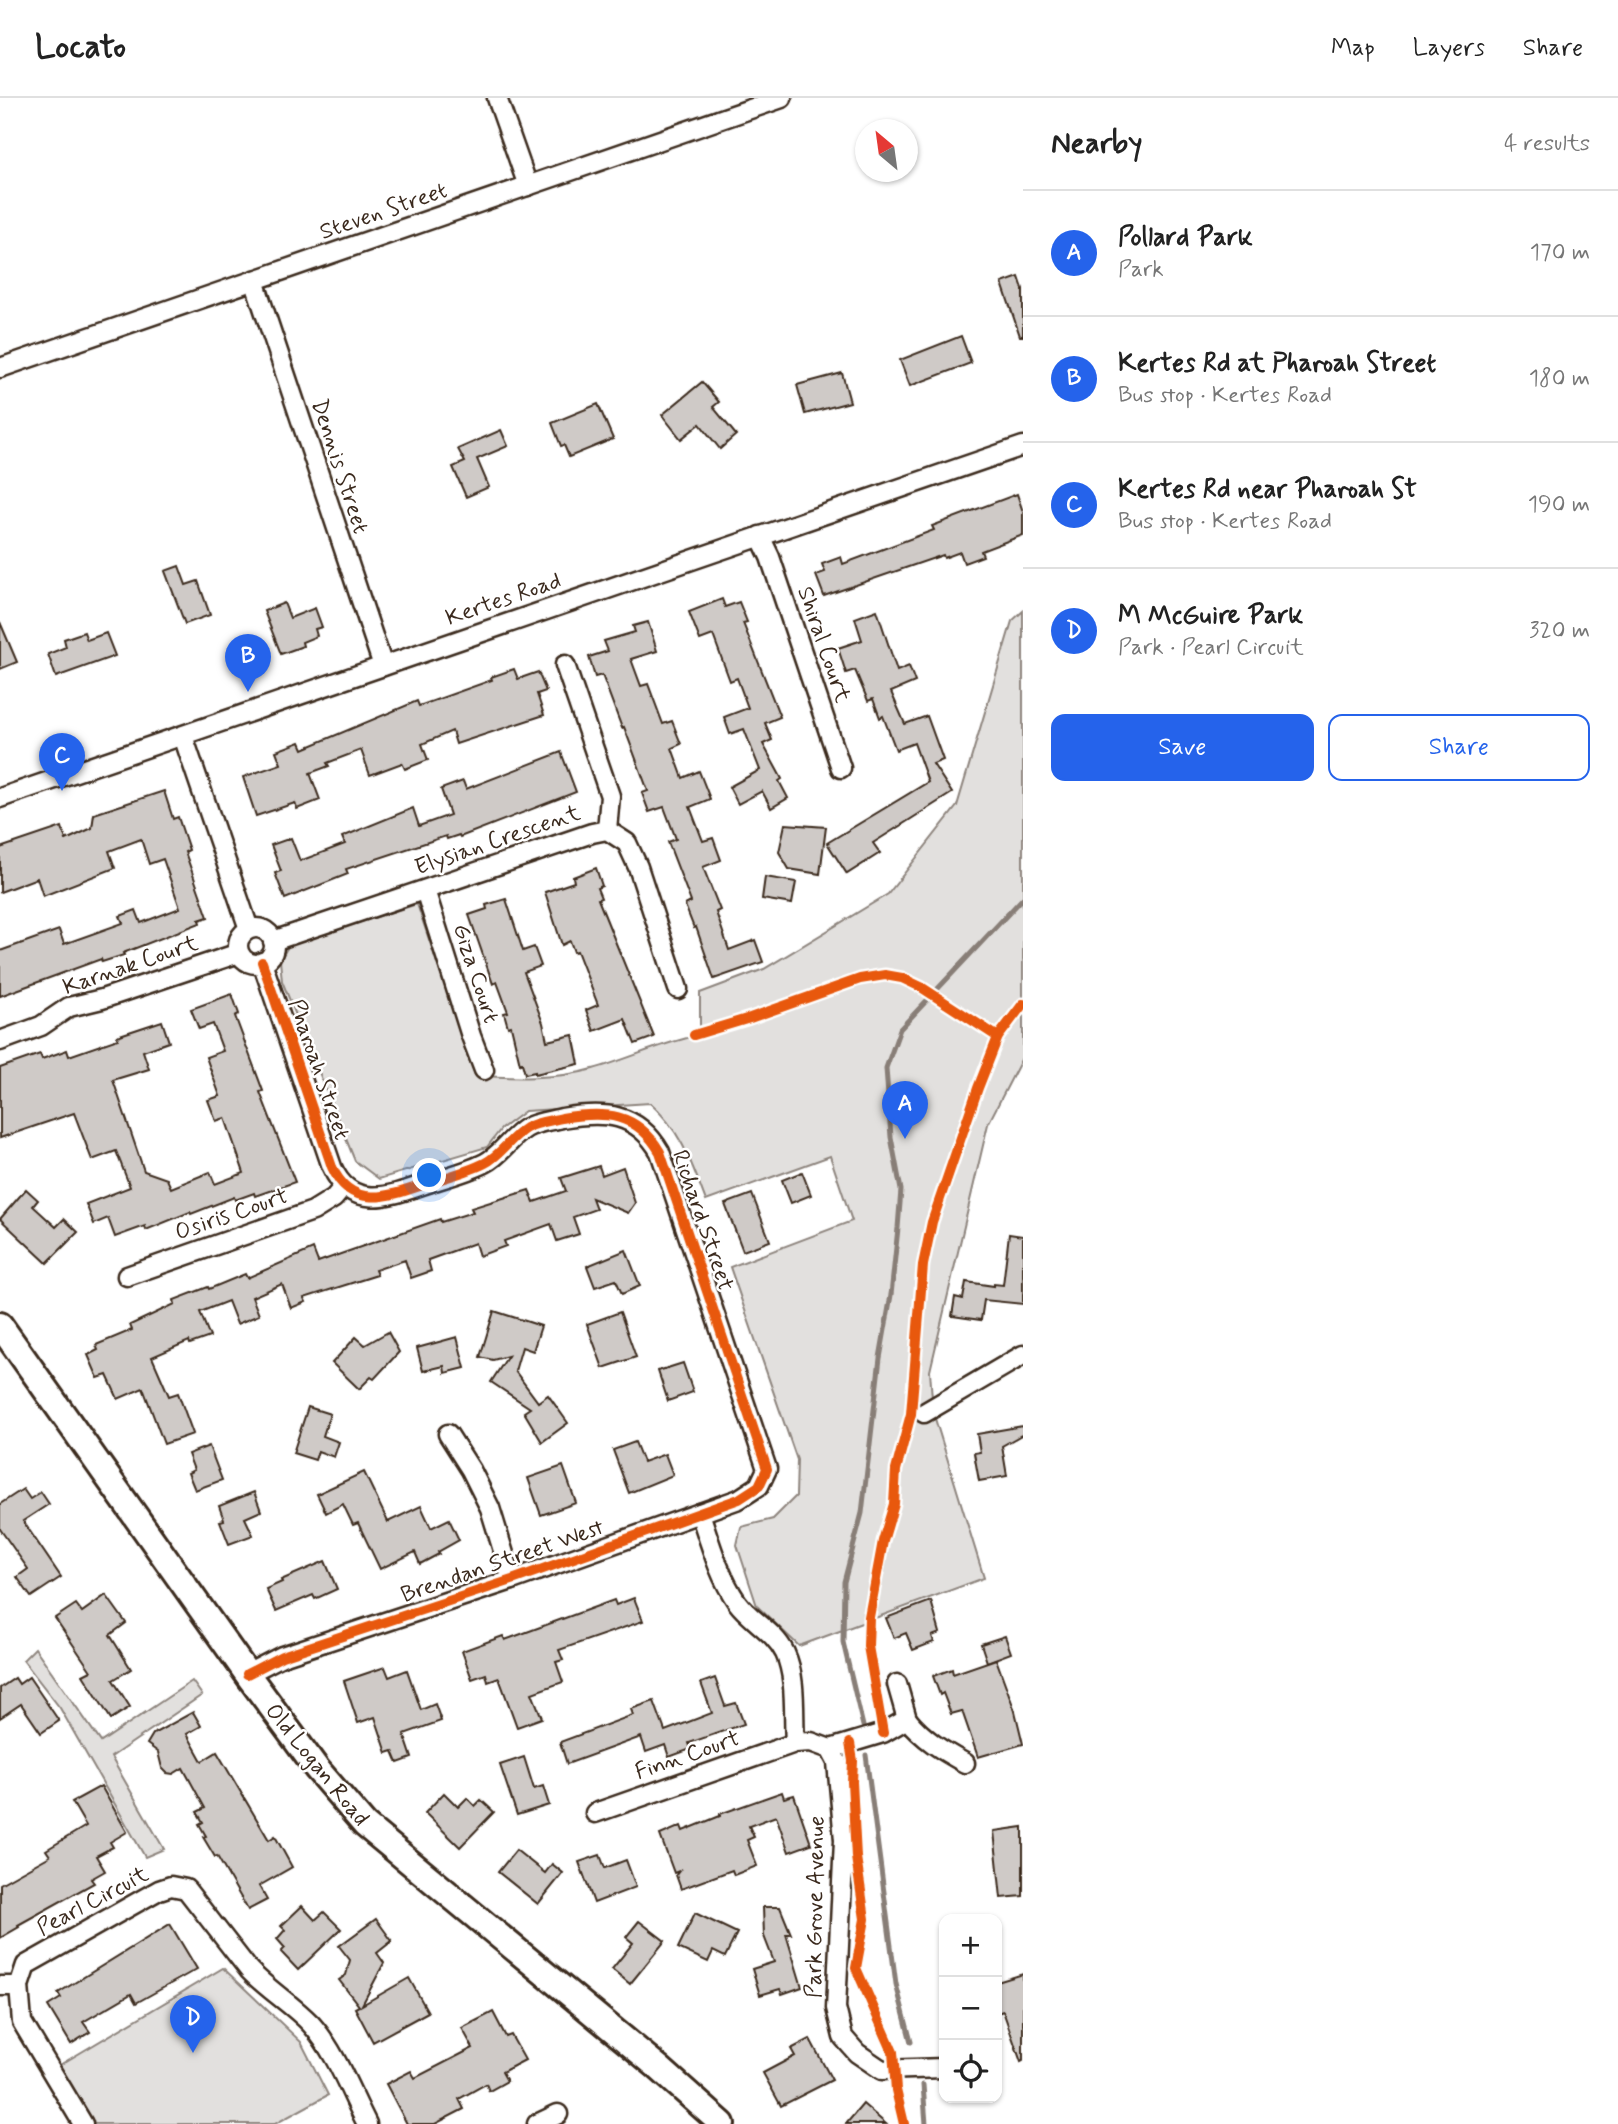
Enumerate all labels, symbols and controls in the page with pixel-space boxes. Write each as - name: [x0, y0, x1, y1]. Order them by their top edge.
- text: Locato: [35, 26, 126, 70]
- text: Map: [1331, 33, 1375, 64]
- text: Layers: [1413, 33, 1485, 64]
- text: Share: [1523, 33, 1583, 64]
- north arrow: [855, 119, 918, 182]
- text: Nearby: [1051, 124, 1142, 163]
- text: 4 results: [1504, 129, 1590, 159]
- street label: Steven Street: [316, 176, 451, 248]
- text: Pollard Park: [1118, 221, 1253, 255]
- text: A: [1066, 238, 1082, 268]
- text: 170 m: [1530, 238, 1590, 268]
- text: Park: [1118, 255, 1164, 285]
- text: Kertes Rd at Pharoah Street: [1118, 347, 1436, 381]
- text: B: [1067, 364, 1081, 394]
- text: 180 m: [1529, 364, 1590, 394]
- text: Bus stop · Kertes Road: [1118, 381, 1332, 411]
- street label: Dennis Street: [303, 395, 375, 538]
- text: Kertes Rd near Pharoah St: [1118, 473, 1417, 507]
- text: C: [1066, 490, 1082, 520]
- text: 190 m: [1528, 490, 1590, 520]
- text: Bus stop · Kertes Road: [1118, 507, 1332, 537]
- street label: Kertes Road: [442, 566, 565, 634]
- street label: Shiral Court: [789, 583, 857, 707]
- text: M McGuire Park: [1118, 599, 1303, 633]
- text: D: [1066, 616, 1082, 646]
- text: 320 m: [1529, 616, 1590, 646]
- text: Park · Pearl Circuit: [1118, 633, 1304, 663]
- pin: B: [225, 634, 271, 692]
- button: Save: [1051, 714, 1314, 781]
- button: Share: [1328, 714, 1590, 781]
- pin: C: [39, 733, 85, 791]
- street label: Elysian Crescent: [411, 798, 585, 883]
- street label: Giza Court: [445, 920, 505, 1027]
- street label: Karnak Court: [59, 929, 203, 1003]
- street label: Pharoah Street: [280, 995, 356, 1144]
- pin: A: [882, 1081, 928, 1139]
- street label: Richard Street: [664, 1146, 740, 1295]
- your location: [412, 1158, 446, 1192]
- street label: Osiris Court: [171, 1182, 292, 1248]
- street label: Brendan Street West: [397, 1513, 608, 1611]
- street label: Old Logan Road: [258, 1698, 375, 1833]
- street label: Finn Court: [631, 1724, 744, 1788]
- street label: Park Grove Avenue: [799, 1816, 833, 1999]
- street label: Pearl Circuit: [32, 1860, 154, 1944]
- map controls: [939, 1914, 1002, 2103]
- button: +: [939, 1914, 1002, 1977]
- button: −: [939, 1977, 1002, 2040]
- pin: D: [170, 1995, 216, 2053]
- button: locate: [939, 2040, 1002, 2103]

